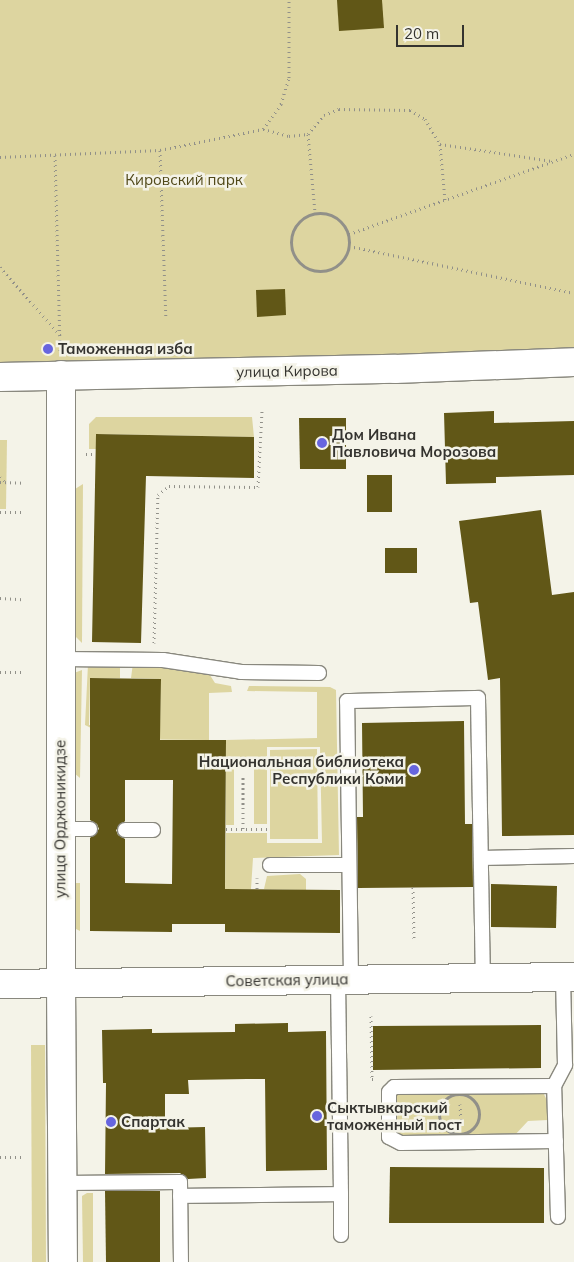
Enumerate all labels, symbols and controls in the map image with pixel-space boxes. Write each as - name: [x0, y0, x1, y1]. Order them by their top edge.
- scale bar: [399, 15, 466, 47]
- text: 20 m: [404, 24, 439, 43]
- park label: Кировский парк: [125, 171, 243, 189]
- place label: Таможенная изба: [58, 340, 193, 358]
- marker: Таможенная изба: [42, 343, 54, 355]
- street label: улица Кирова: [236, 361, 338, 381]
- place label: Дом Ивана Павловича Морозова: [332, 425, 496, 460]
- marker: Дом Ивана Павловича Морозова: [316, 437, 328, 449]
- street label: улица Орджоникидзе: [51, 740, 69, 898]
- place label: Национальная библиотека Республики Коми: [199, 752, 404, 787]
- marker: Национальная библиотека Республики Коми: [408, 764, 420, 776]
- street label: Советская улица: [225, 970, 349, 990]
- place label: Сыктывкарский таможенный пост: [327, 1098, 462, 1133]
- marker: Сыктывкарский таможенный пост: [311, 1110, 323, 1122]
- place label: Спартак: [121, 1113, 185, 1131]
- marker: Спартак: [105, 1116, 117, 1128]

